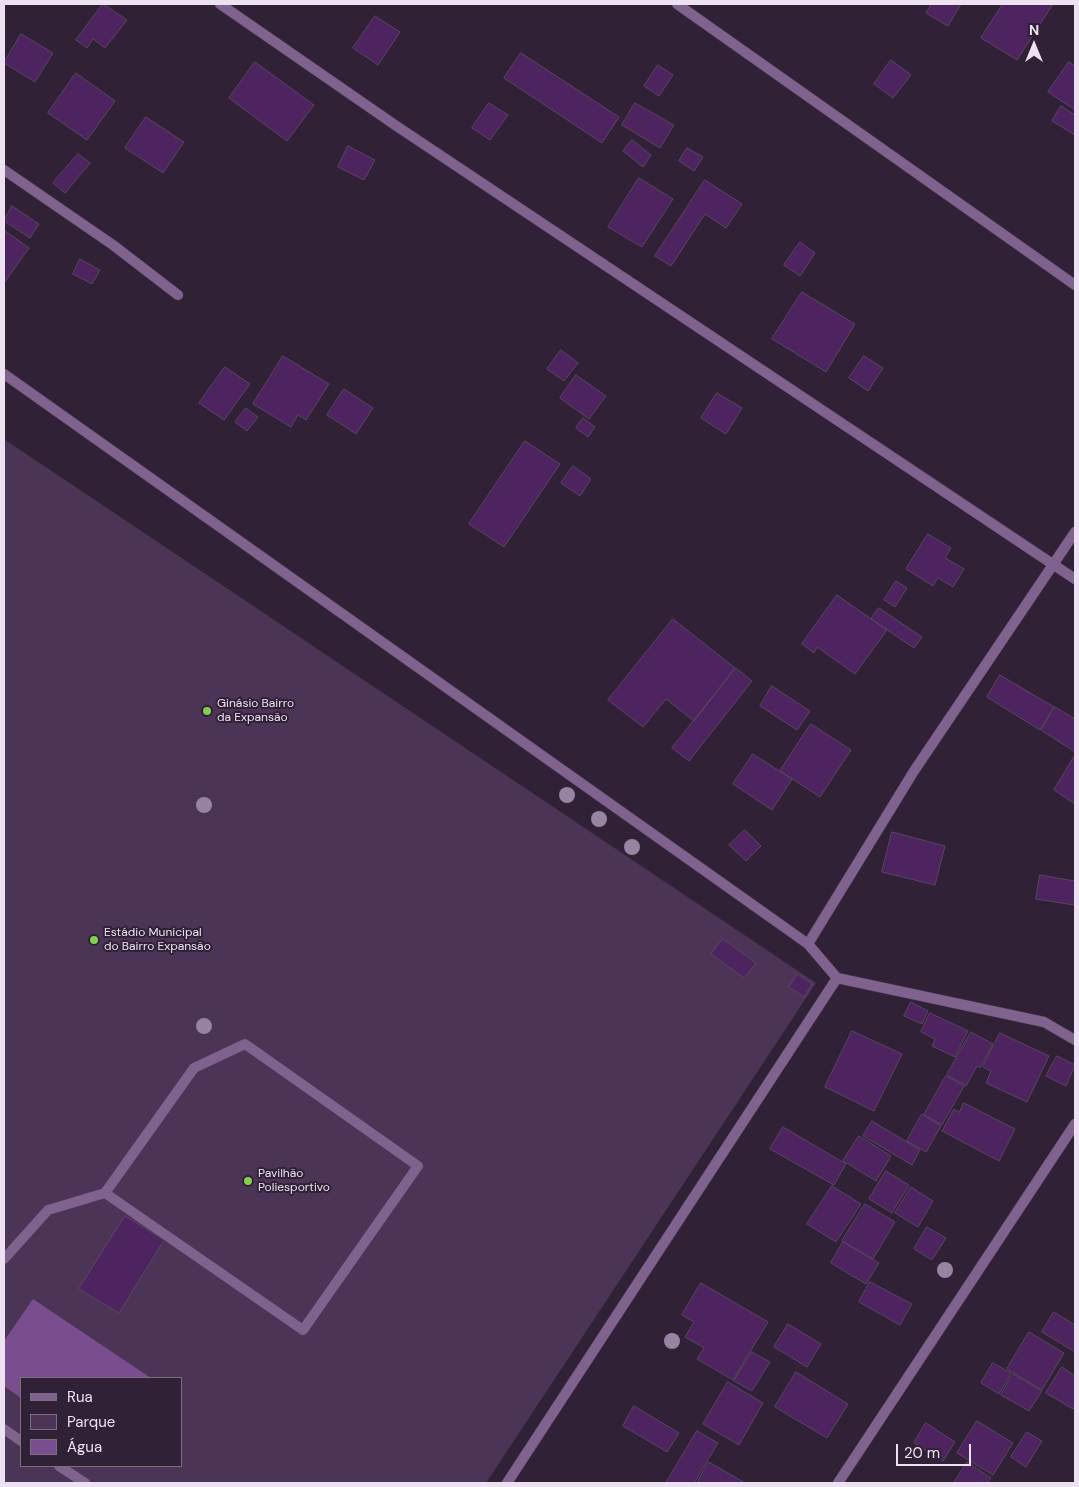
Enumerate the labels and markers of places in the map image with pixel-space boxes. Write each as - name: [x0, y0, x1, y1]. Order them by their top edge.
- place label: Ginásio Bairro da Expansão: [217, 697, 294, 725]
- marker: Ginásio Bairro da Expansão: [201, 705, 213, 717]
- place label: Estádio Municipal do Bairro Expansão: [104, 926, 211, 954]
- marker: Estádio Municipal do Bairro Expansão: [88, 934, 100, 946]
- place label: Pavilhão Poliesportivo: [258, 1167, 330, 1195]
- marker: Pavilhão Poliesportivo: [242, 1175, 254, 1187]

